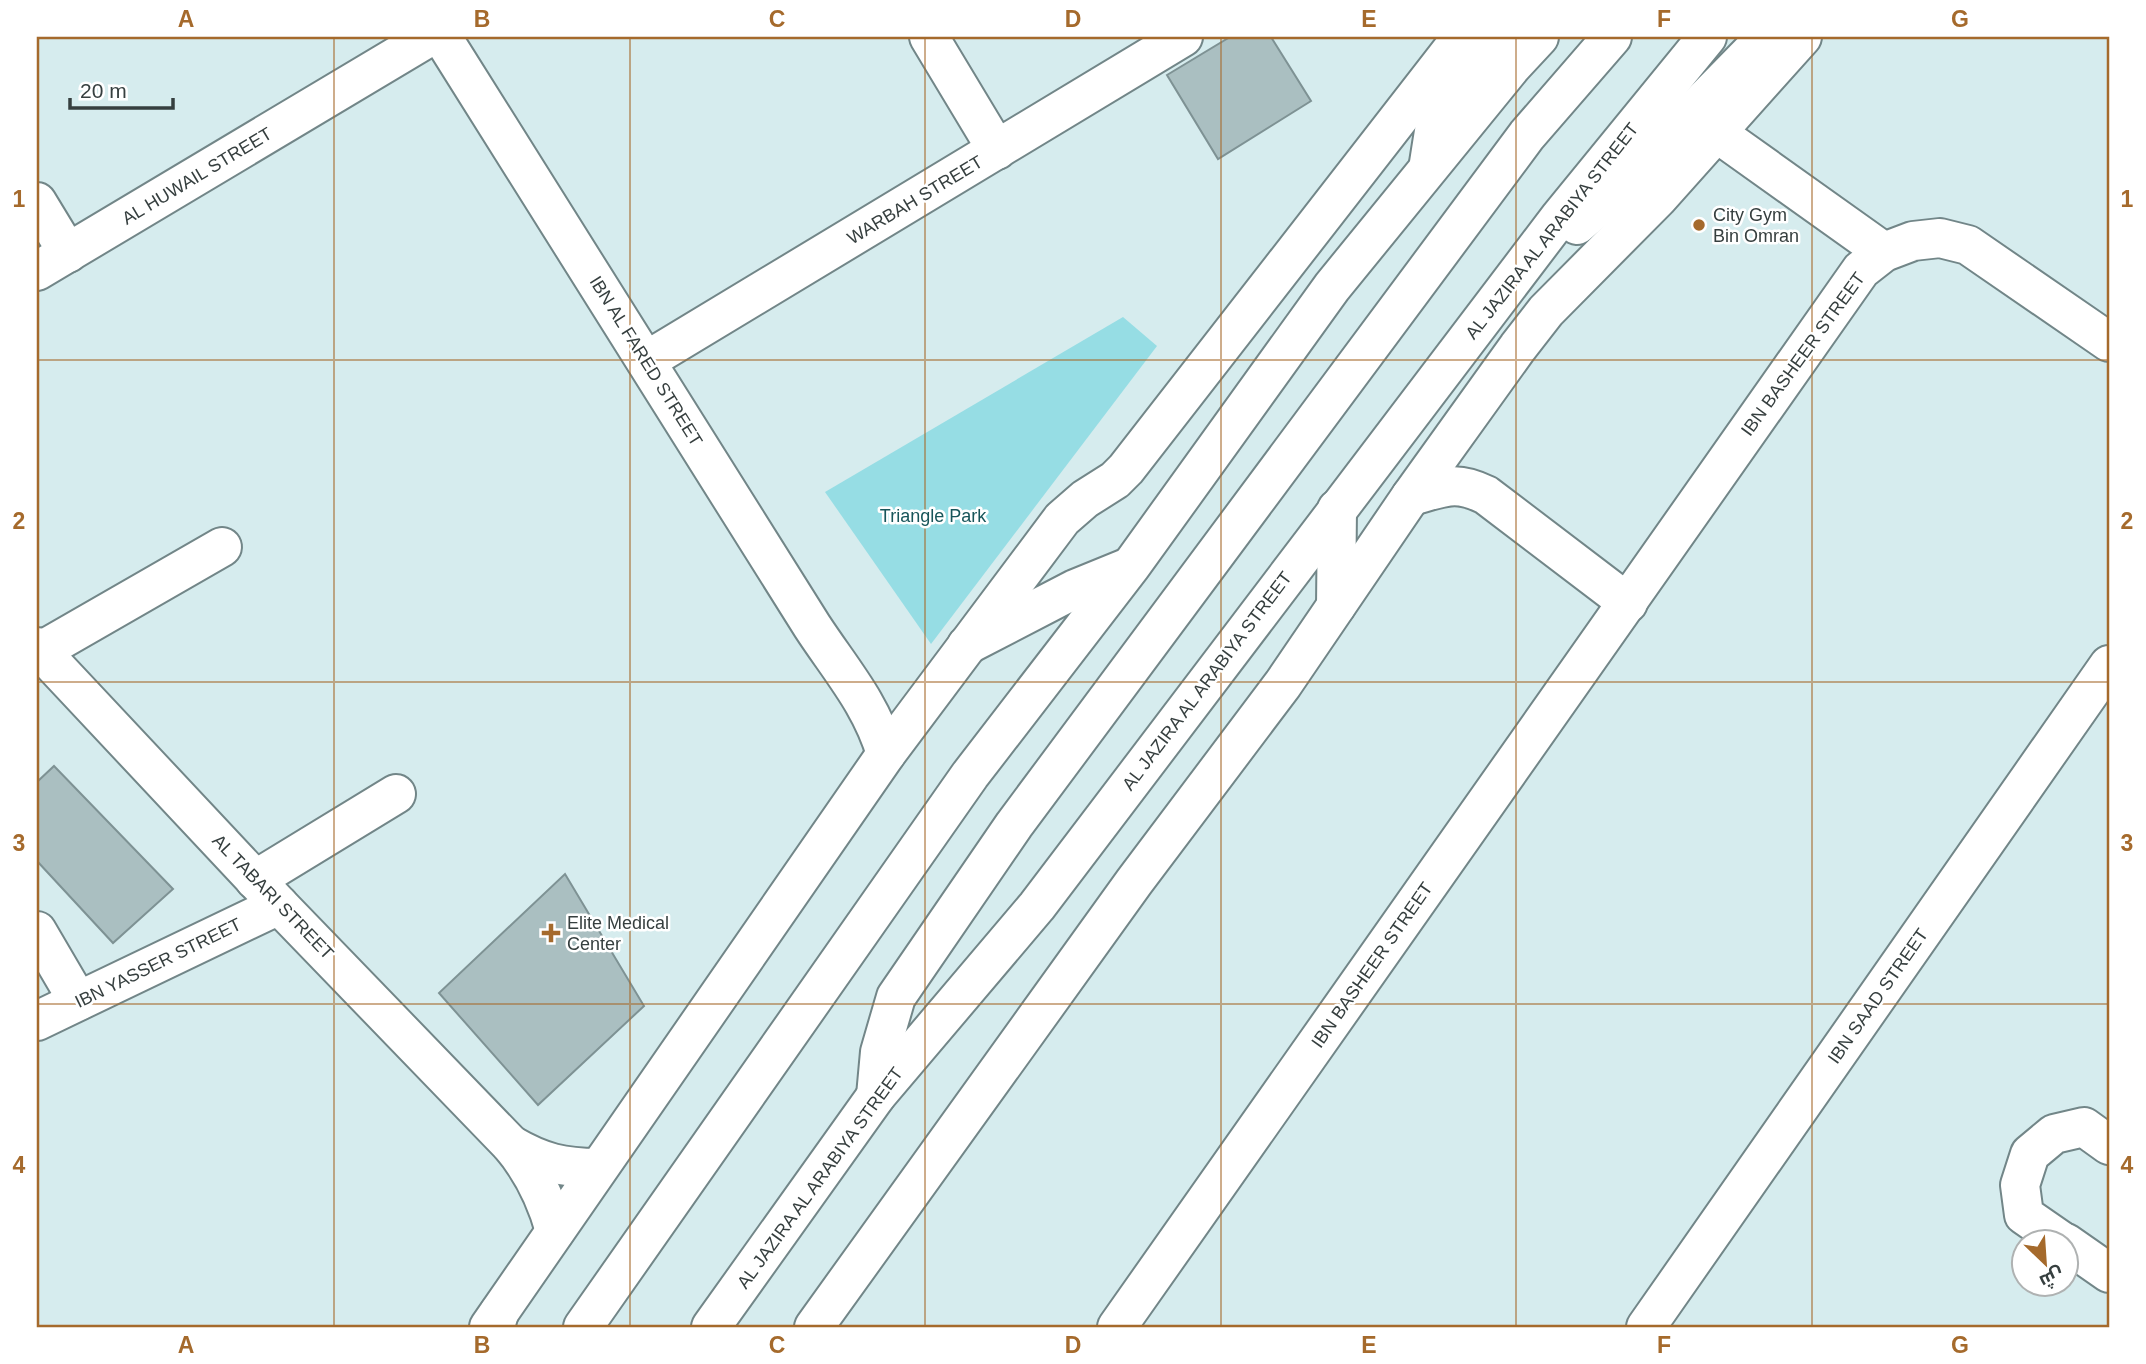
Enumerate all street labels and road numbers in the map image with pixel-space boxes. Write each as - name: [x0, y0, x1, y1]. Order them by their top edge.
- street label: AL JAZIRA AL ARABIYA STREET: [1461, 119, 1643, 343]
- street label: AL HUWAIL STREET: [119, 123, 275, 229]
- street label: WARBAH STREET: [844, 152, 986, 248]
- street label: IBN BASHEER STREET: [1737, 268, 1869, 440]
- street label: IBN AL FARED STREET: [585, 272, 707, 450]
- street label: AL JAZIRA AL ARABIYA STREET: [1118, 568, 1296, 794]
- street label: AL TABARI STREET: [208, 830, 338, 964]
- street label: IBN BASHEER STREET: [1307, 879, 1437, 1051]
- street label: IBN YASSER STREET: [72, 914, 244, 1012]
- street label: IBN SAAD STREET: [1824, 925, 1932, 1067]
- street label: AL JAZIRA AL ARABIYA STREET: [733, 1064, 907, 1292]

